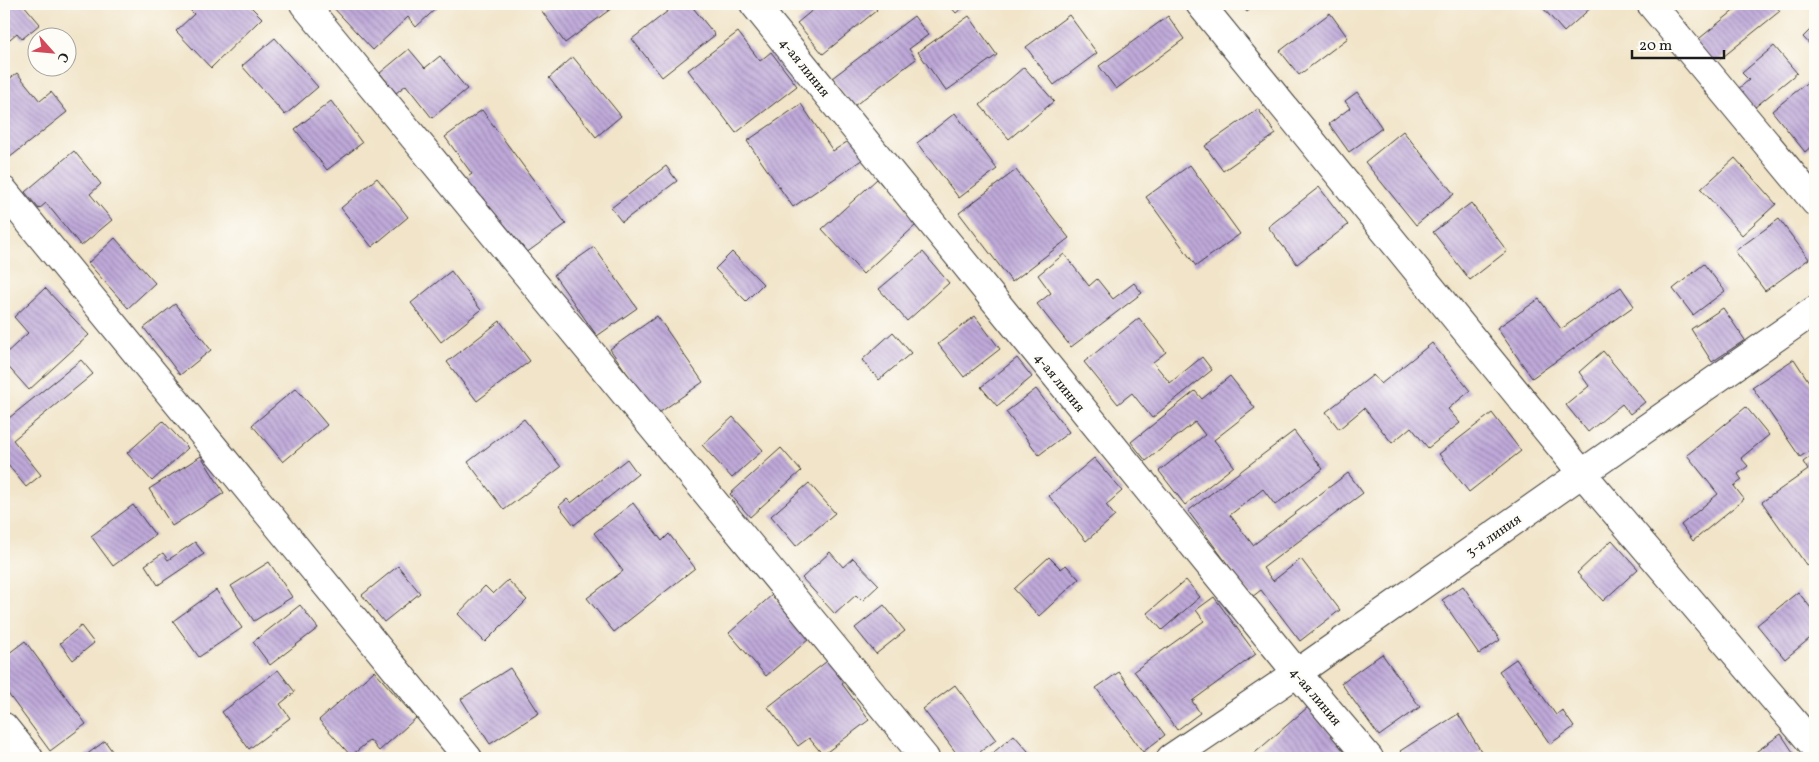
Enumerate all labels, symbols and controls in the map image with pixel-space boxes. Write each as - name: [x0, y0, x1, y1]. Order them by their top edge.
- north arrow: [28, 28, 78, 78]
- scale bar: [1632, 28, 1724, 60]
- street label: 4-ая линия: [774, 34, 834, 102]
- text: 20 m: [1639, 36, 1672, 57]
- text: С: [52, 49, 73, 66]
- street label: 4-ая линия: [1029, 349, 1089, 417]
- street label: 3-я линия: [1462, 510, 1525, 562]
- street label: 4-ая линия: [1285, 664, 1345, 730]

